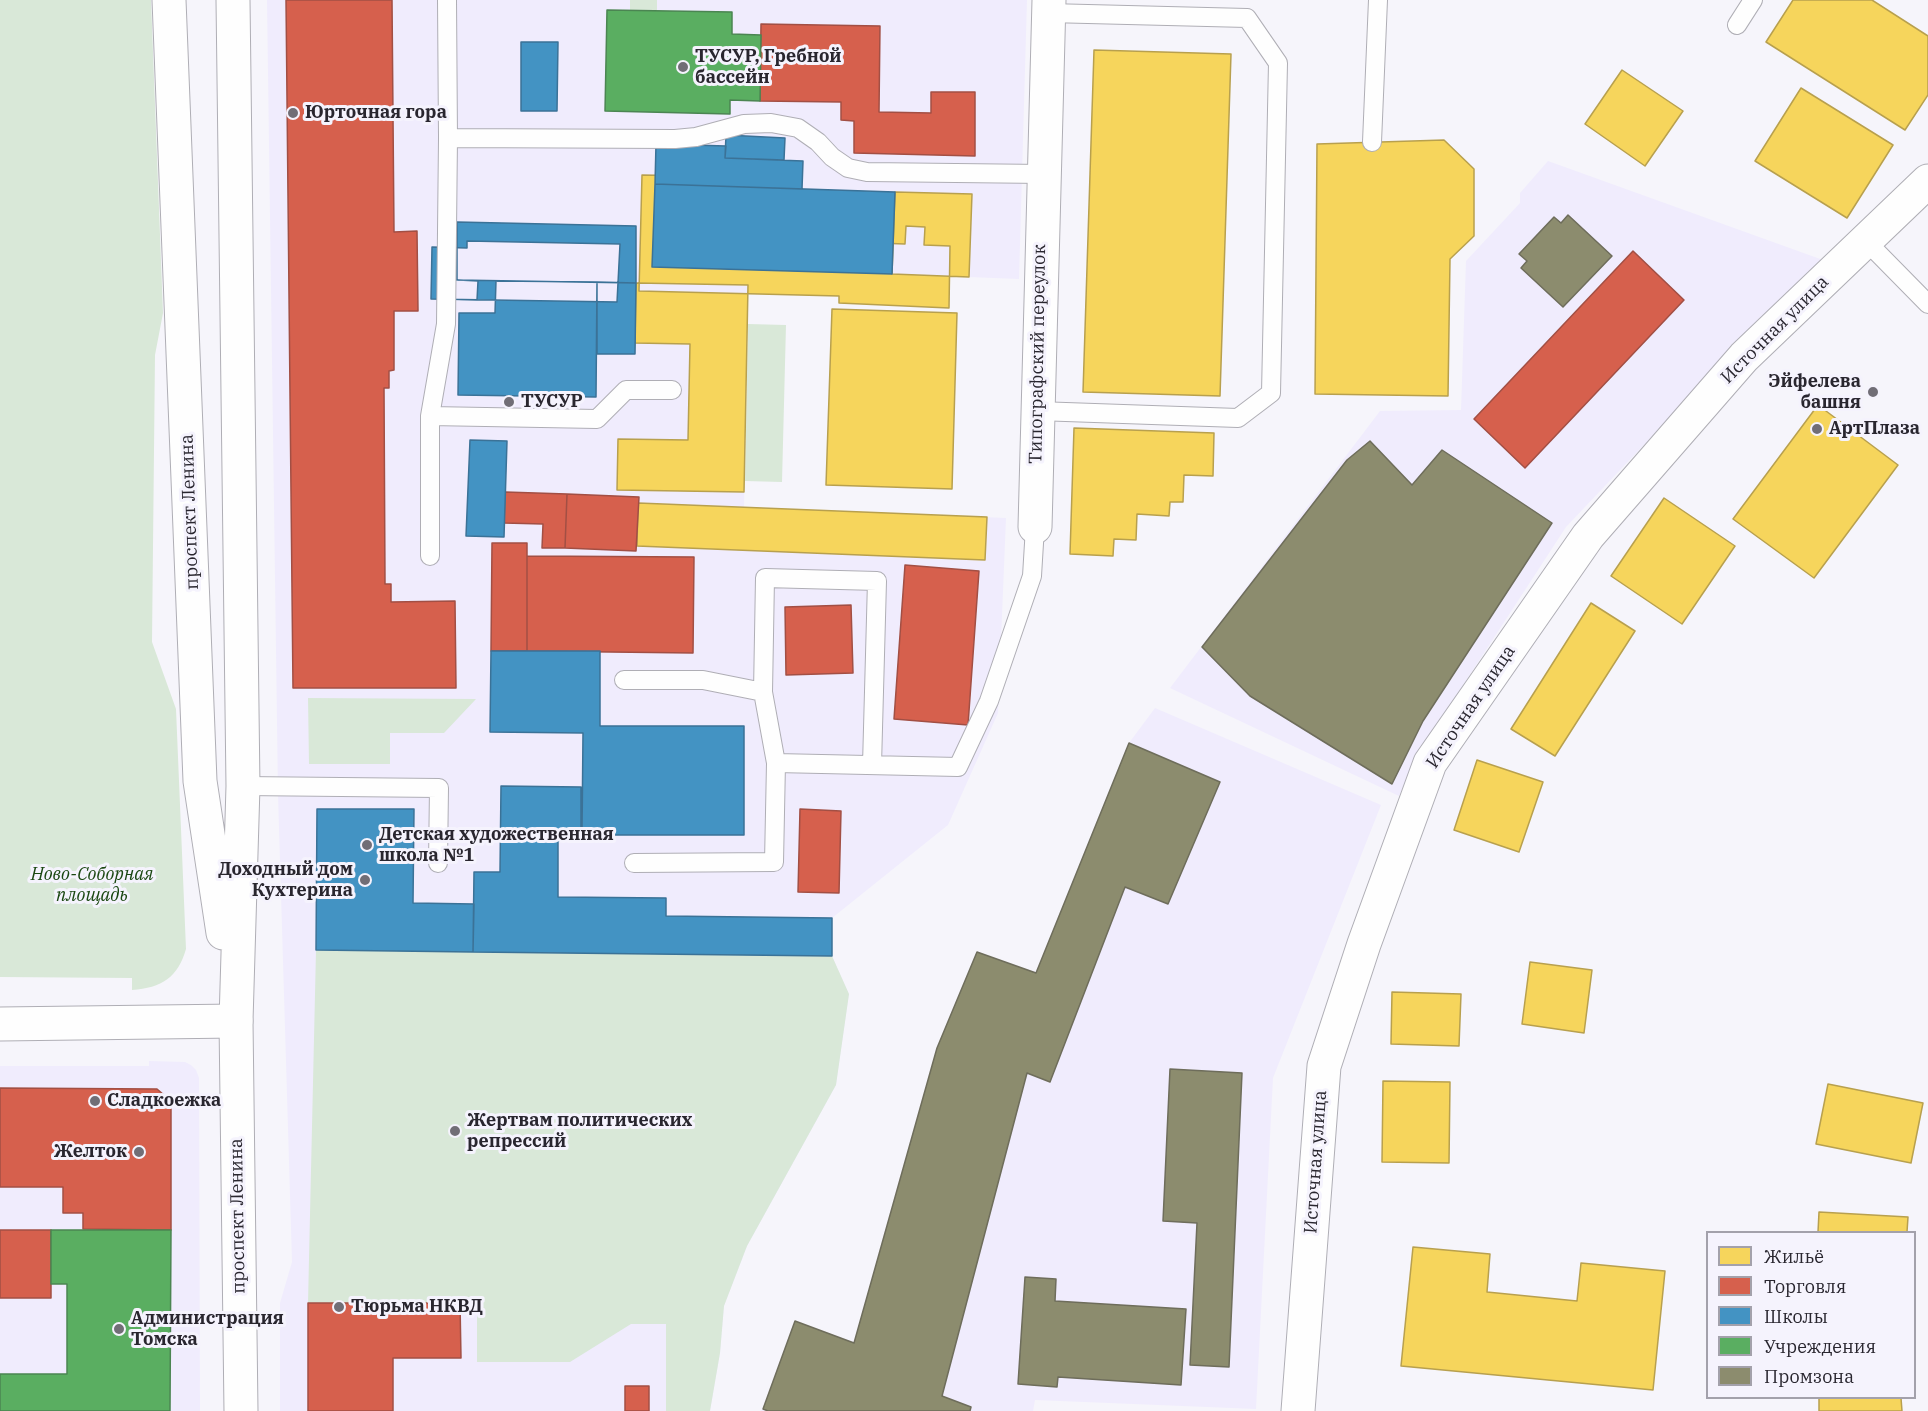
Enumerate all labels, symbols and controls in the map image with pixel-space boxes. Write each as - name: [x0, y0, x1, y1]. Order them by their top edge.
- place label: ТУСУР, Гребной бассейн: [695, 46, 842, 88]
- marker: ТУСУР, Гребной бассейн: [676, 60, 690, 74]
- place label: Юрточная гора: [305, 102, 447, 124]
- marker: Юрточная гора: [286, 106, 300, 120]
- street label: Типографский переулок: [1025, 244, 1051, 464]
- street label: Источная улица: [1717, 272, 1833, 388]
- place label: Эйфелева башня: [1768, 371, 1861, 413]
- marker: Эйфелева башня: [1866, 385, 1880, 399]
- place label: ТУСУР: [521, 391, 583, 413]
- marker: ТУСУР: [502, 395, 516, 409]
- place label: АртПлаза: [1829, 418, 1920, 440]
- marker: АртПлаза: [1810, 422, 1824, 436]
- street label: проспект Ленина: [176, 434, 204, 590]
- street label: Источная улица: [1422, 641, 1520, 773]
- place label: Детская художественная школа №1: [379, 824, 614, 866]
- marker: Детская художественная школа №1: [360, 838, 374, 852]
- place label: Доходный дом Кухтерина: [218, 859, 353, 902]
- park label: Ново-Соборная площадь: [31, 864, 153, 906]
- marker: Доходный дом Кухтерина: [358, 873, 372, 887]
- place label: Сладкоежка: [107, 1090, 221, 1112]
- street label: Источная улица: [1300, 1090, 1332, 1234]
- marker: Сладкоежка: [88, 1094, 102, 1108]
- place label: Жертвам политических репрессий: [467, 1110, 692, 1152]
- marker: Жертвам политических репрессий: [448, 1124, 462, 1138]
- street label: проспект Ленина: [226, 1138, 250, 1294]
- place label: Желток: [54, 1141, 127, 1163]
- marker: Желток: [132, 1145, 146, 1159]
- legend: [1706, 1231, 1916, 1399]
- text: Жильё: [1764, 1245, 1824, 1268]
- text: Торговля: [1764, 1275, 1846, 1298]
- place label: Тюрьма НКВД: [351, 1296, 483, 1318]
- marker: Тюрьма НКВД: [332, 1300, 346, 1314]
- text: Школы: [1764, 1305, 1828, 1328]
- place label: Администрация Томска: [131, 1308, 284, 1350]
- marker: Администрация Томска: [112, 1322, 126, 1336]
- text: Учреждения: [1764, 1335, 1876, 1358]
- text: Промзона: [1764, 1365, 1854, 1388]

